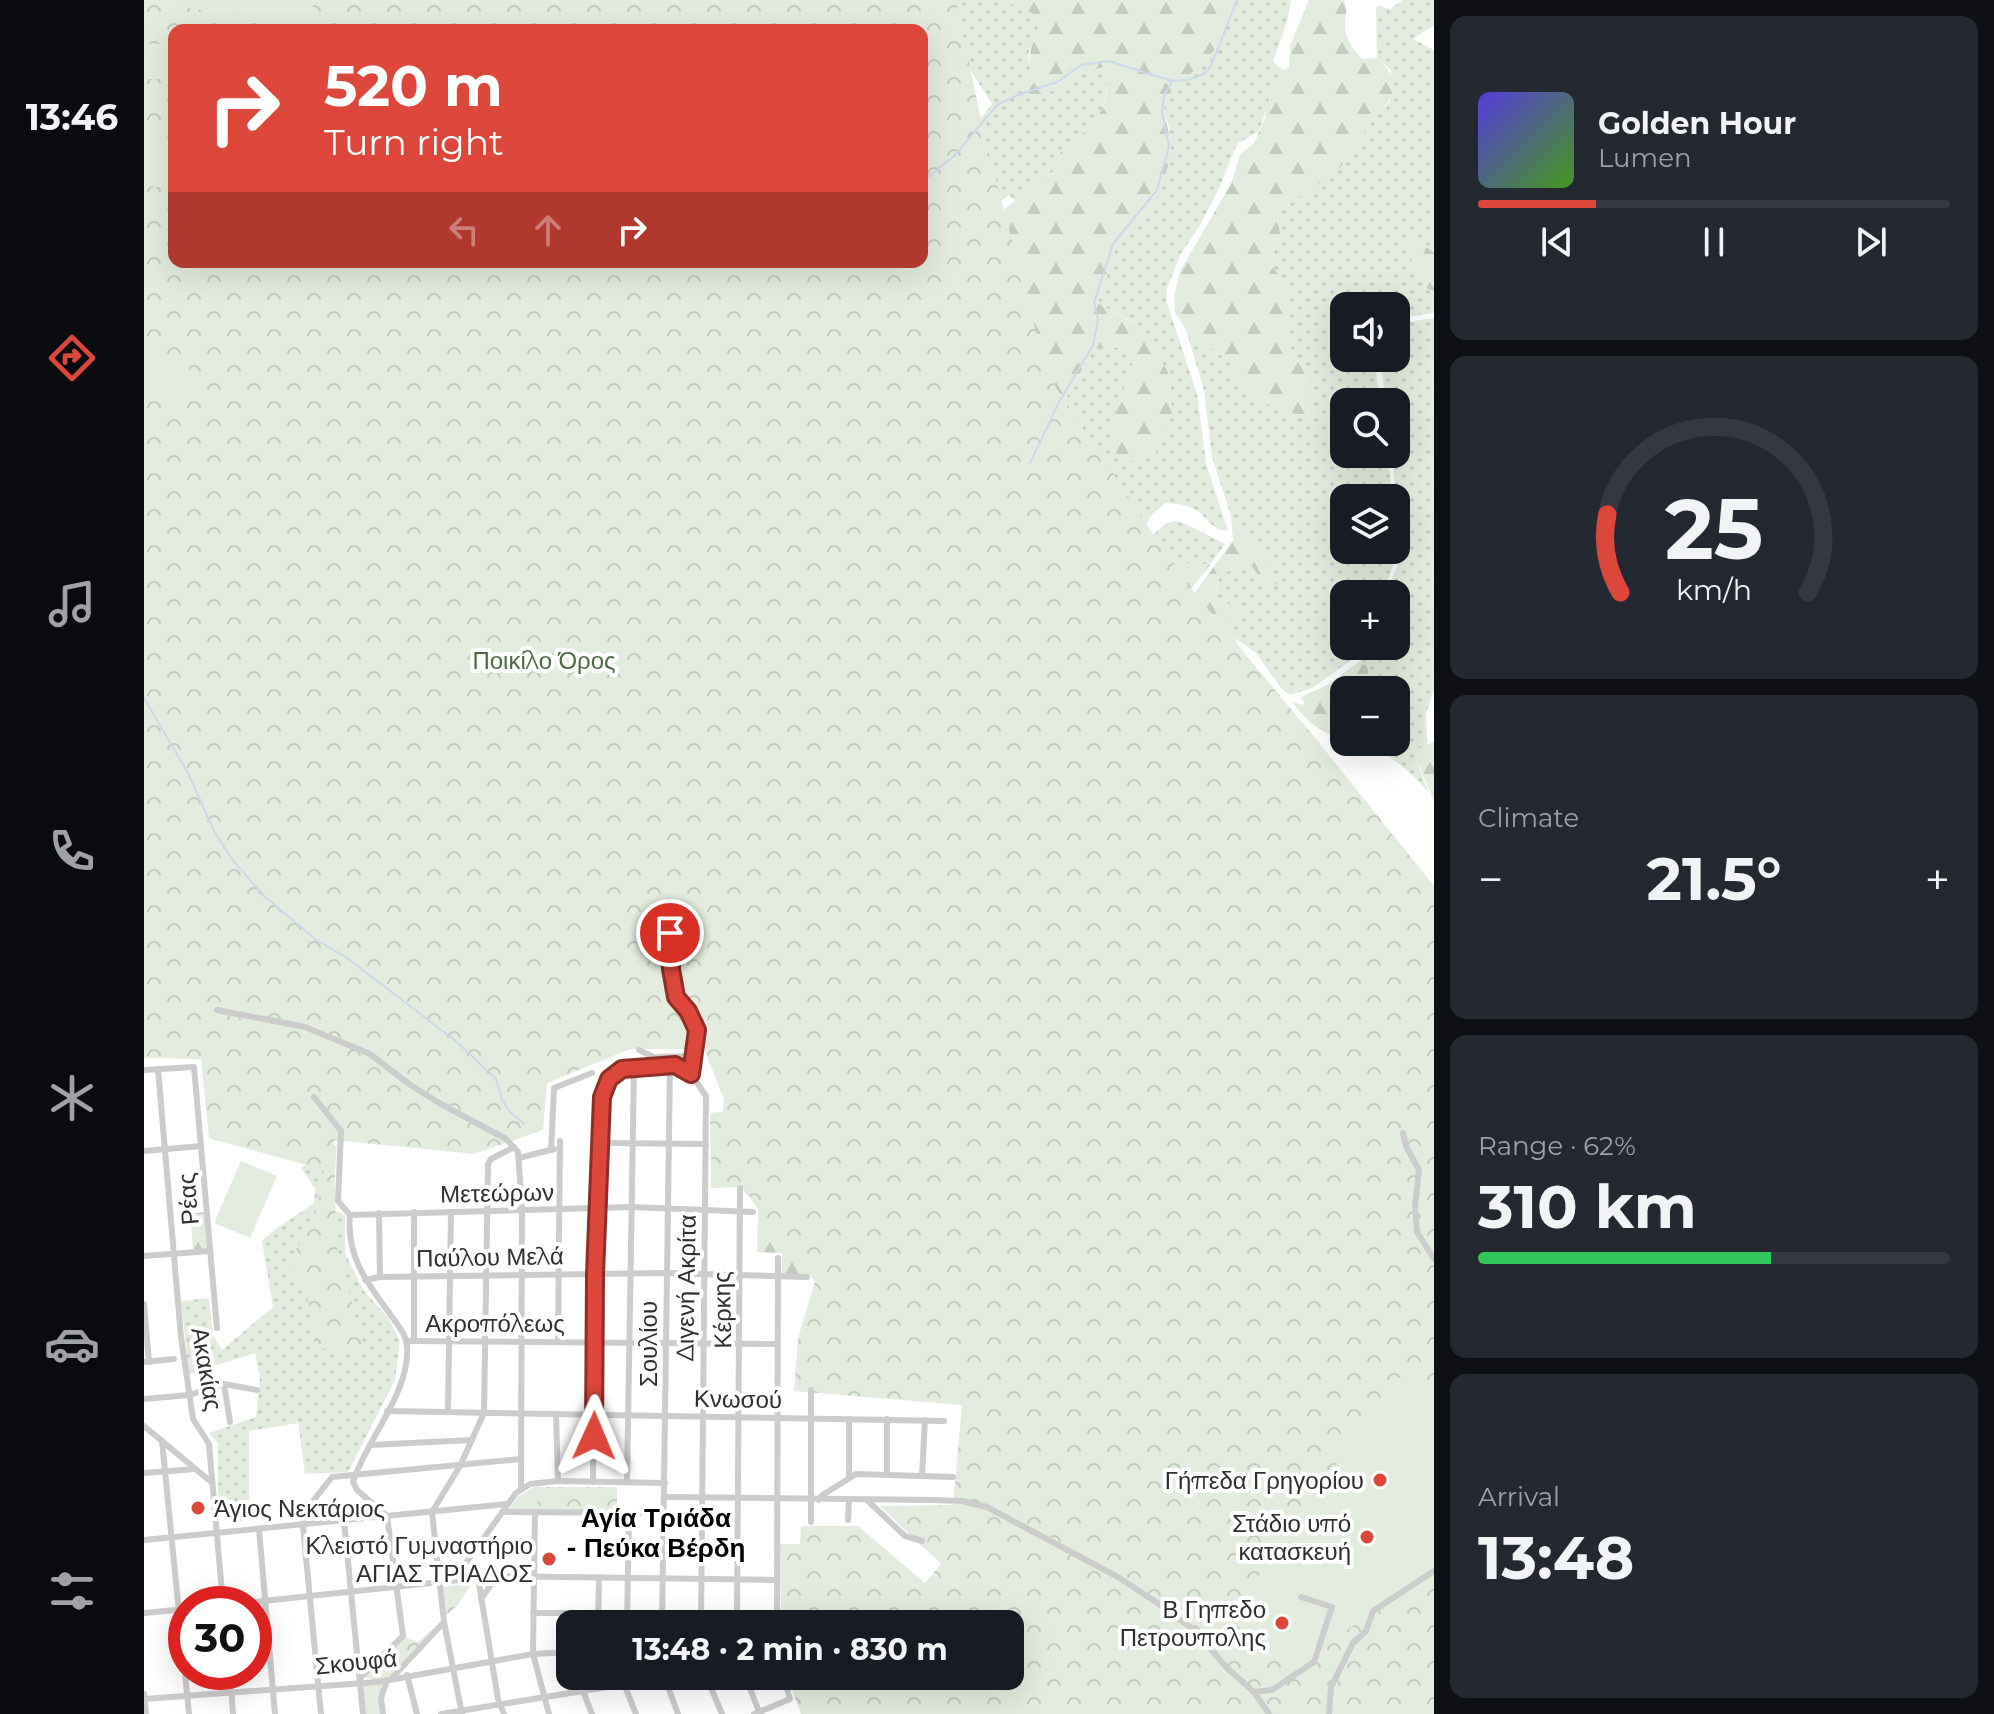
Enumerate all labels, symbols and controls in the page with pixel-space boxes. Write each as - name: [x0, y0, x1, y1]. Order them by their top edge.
- text: 520 m: [324, 52, 503, 120]
- icon: right: [192, 56, 296, 160]
- text: 13:46: [26, 95, 118, 139]
- text: Golden Hour: [1598, 105, 1796, 142]
- text: Turn right: [324, 120, 504, 164]
- text: Lumen: [1598, 142, 1691, 174]
- icon: left: [442, 208, 486, 252]
- icon: ahead: [526, 208, 570, 252]
- icon: right: [610, 208, 654, 252]
- icon: previous: [1535, 220, 1579, 264]
- icon: pause: [1692, 220, 1736, 264]
- icon: next: [1849, 220, 1893, 264]
- map controls: [1330, 292, 1410, 756]
- button: sound: [1330, 292, 1410, 372]
- icon: directions: [44, 330, 100, 386]
- button: search: [1330, 388, 1410, 468]
- text: 25: [1665, 478, 1763, 580]
- button: layers: [1330, 484, 1410, 564]
- text: km/h: [1676, 573, 1752, 608]
- icon: music: [44, 576, 100, 632]
- button: +: [1330, 580, 1410, 660]
- park label: Ποικίλο Όρος: [472, 646, 616, 675]
- button: −: [1330, 676, 1410, 756]
- text: Climate: [1478, 802, 1579, 834]
- icon: phone: [44, 823, 100, 879]
- text: 21.5°: [1646, 842, 1782, 915]
- text: −: [1478, 852, 1503, 906]
- text: +: [1925, 852, 1950, 906]
- pin: [636, 899, 704, 967]
- icon: arrive: [648, 911, 692, 955]
- icon: climate: [44, 1070, 100, 1126]
- text: Range · 62%: [1478, 1130, 1636, 1162]
- text: 310 km: [1478, 1170, 1697, 1243]
- street label: Ρέας: [171, 1172, 205, 1226]
- street label: Μετεώρων: [440, 1178, 554, 1208]
- street label: Διγενή Ακρίτα: [670, 1214, 702, 1362]
- street label: Παύλου Μελά: [416, 1241, 564, 1273]
- street label: Κέρκης: [707, 1271, 737, 1349]
- street label: Σουλίου: [634, 1301, 663, 1387]
- street label: Ακροπόλεως: [425, 1309, 565, 1338]
- icon: car: [44, 1316, 100, 1372]
- street label: Ακακίας: [185, 1325, 229, 1413]
- street label: Κνωσού: [694, 1384, 782, 1414]
- position arrow: [552, 1394, 636, 1478]
- place label: Γήπεδα Γρηγορίου: [1165, 1466, 1364, 1495]
- marker: Γήπεδα Γρηγορίου: [1371, 1471, 1389, 1489]
- text: Arrival: [1478, 1481, 1560, 1513]
- place label: Άγιος Νεκτάριος: [214, 1494, 385, 1523]
- marker: Άγιος Νεκτάριος: [189, 1499, 207, 1517]
- district label: Αγία Τριάδα - Πεύκα Βέρδη: [567, 1502, 745, 1564]
- place label: Στάδιο υπό κατασκευή: [1232, 1509, 1351, 1566]
- text: 13:48: [1478, 1521, 1634, 1594]
- marker: Στάδιο υπό κατασκευή: [1358, 1528, 1376, 1546]
- place label: Κλειστό Γυμναστήριο ΑΓΙΑΣ ΤΡΙΑΔΟΣ: [306, 1531, 533, 1588]
- marker: Κλειστό Γυμναστήριο ΑΓΙΑΣ ΤΡΙΑΔΟΣ: [540, 1550, 558, 1568]
- icon: filters: [44, 1563, 100, 1619]
- speed limit sign: 30: [168, 1586, 272, 1690]
- place label: Β Γηπεδο Πετρουπολης: [1120, 1595, 1266, 1652]
- marker: Β Γηπεδο Πετρουπολης: [1273, 1614, 1291, 1632]
- text: 13:48 · 2 min · 830 m: [632, 1631, 948, 1668]
- street label: Σκουφά: [313, 1643, 399, 1681]

